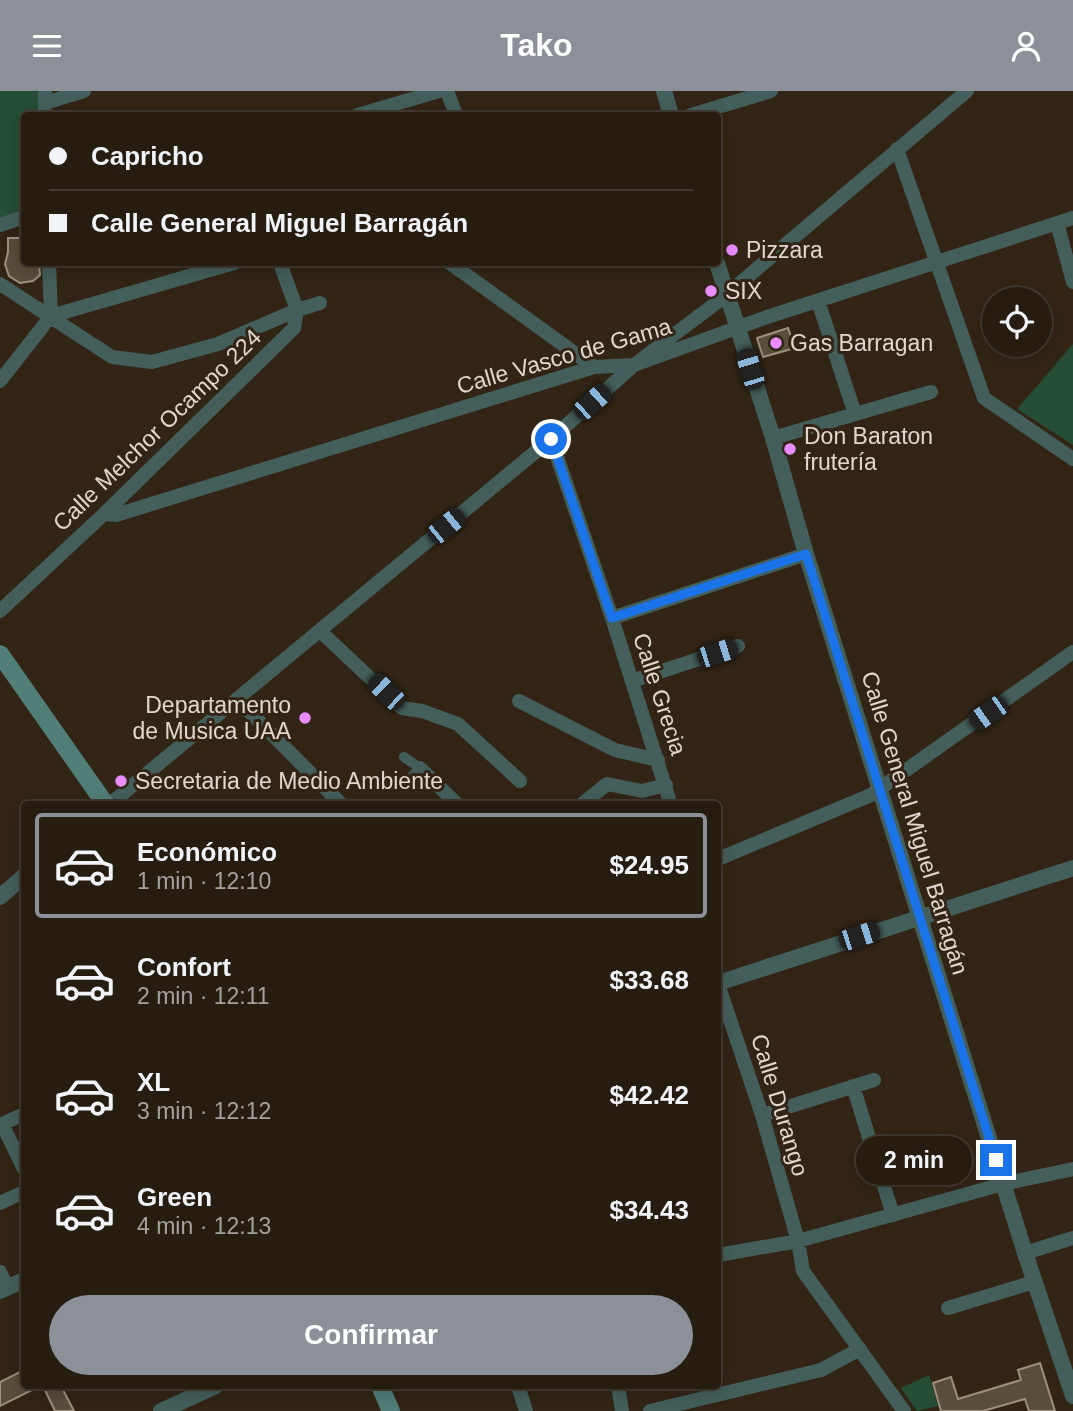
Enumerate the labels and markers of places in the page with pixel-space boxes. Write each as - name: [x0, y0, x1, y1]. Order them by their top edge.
- place label: Pizzara: [746, 237, 823, 263]
- marker: Pizzara: [724, 242, 740, 258]
- place label: SIX: [725, 278, 762, 304]
- marker: SIX: [703, 283, 719, 299]
- place label: Gas Barragan: [790, 330, 933, 356]
- marker: Gas Barragan: [768, 335, 784, 351]
- place label: Don Baraton frutería: [804, 423, 933, 475]
- marker: Don Baraton frutería: [782, 441, 798, 457]
- place label: Departamento de Musica UAA: [132, 692, 292, 744]
- marker: Departamento de Musica UAA: [297, 710, 313, 726]
- place label: Secretaria de Medio Ambiente: [135, 768, 443, 794]
- marker: Secretaria de Medio Ambiente: [113, 773, 129, 789]

